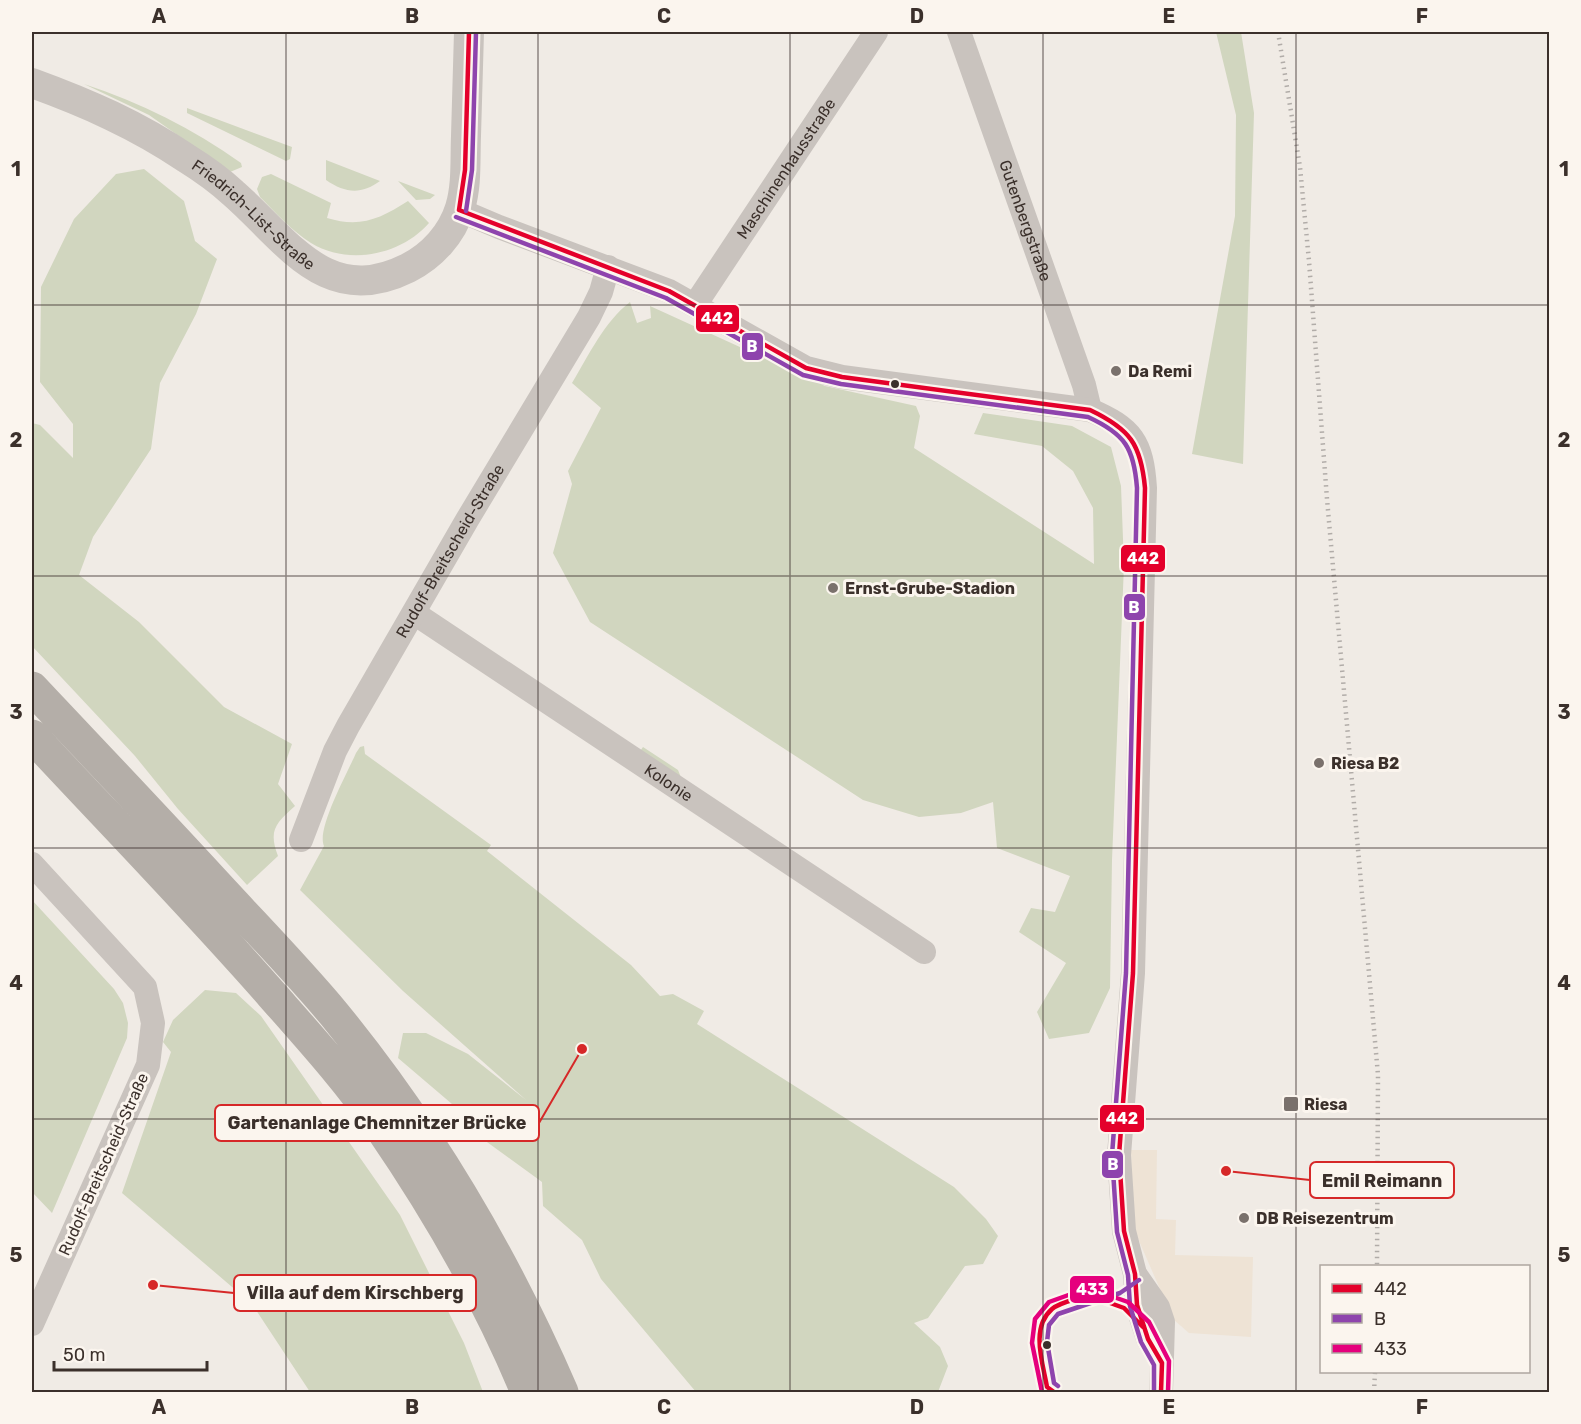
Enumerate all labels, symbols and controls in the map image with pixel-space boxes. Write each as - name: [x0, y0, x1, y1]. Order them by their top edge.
- text: A: [152, 4, 167, 28]
- text: B: [405, 4, 419, 28]
- text: C: [657, 4, 671, 28]
- text: D: [910, 4, 924, 28]
- text: E: [1163, 4, 1175, 28]
- text: F: [1416, 4, 1428, 28]
- street label: Maschinenhausstraße: [733, 95, 839, 242]
- street label: Friedrich-List-Straße: [188, 155, 318, 274]
- text: 1: [11, 157, 21, 181]
- text: 1: [1559, 157, 1569, 181]
- street label: Gutenbergstraße: [995, 158, 1055, 284]
- line badge: 442: [695, 304, 740, 333]
- text: 442: [701, 309, 733, 328]
- line badge: B: [741, 332, 764, 361]
- text: B: [746, 337, 758, 356]
- place label: Da Remi: [1128, 362, 1192, 381]
- marker: Da Remi: [1109, 364, 1123, 378]
- unlabelled marker: [889, 378, 901, 390]
- text: 2: [10, 428, 23, 452]
- text: 2: [1558, 428, 1571, 452]
- street label: Rudolf-Breitscheid-Straße: [392, 461, 508, 641]
- line badge: 442: [1120, 544, 1166, 573]
- text: 442: [1127, 549, 1159, 568]
- place label: Ernst-Grube-Stadion: [845, 579, 1015, 598]
- marker: Ernst-Grube-Stadion: [826, 581, 840, 595]
- line badge: B: [1123, 593, 1146, 621]
- text: B: [1128, 598, 1140, 617]
- text: 3: [9, 700, 23, 724]
- text: 3: [1557, 700, 1571, 724]
- place label: Riesa B2: [1331, 754, 1400, 773]
- marker: Riesa B2: [1312, 756, 1326, 770]
- street label: Kolonie: [641, 760, 696, 806]
- text: 4: [9, 971, 23, 995]
- text: 4: [1557, 971, 1571, 995]
- street label: Rudolf-Breitscheid-Straße: [55, 1070, 152, 1258]
- marker: Riesa: [1282, 1095, 1300, 1113]
- place label: Riesa: [1304, 1095, 1347, 1114]
- line badge: 442: [1099, 1104, 1145, 1133]
- callout: Gartenanlage Chemnitzer Brücke: [215, 1105, 539, 1141]
- text: 442: [1106, 1109, 1138, 1128]
- text: Gartenanlage Chemnitzer Brücke: [228, 1112, 527, 1134]
- line badge: B: [1101, 1150, 1124, 1179]
- text: B: [1107, 1155, 1119, 1174]
- callout: Emil Reimann: [1310, 1162, 1454, 1198]
- text: Emil Reimann: [1322, 1170, 1442, 1192]
- place label: DB Reisezentrum: [1256, 1209, 1394, 1228]
- marker: DB Reisezentrum: [1237, 1211, 1251, 1225]
- text: 5: [10, 1243, 23, 1267]
- text: 5: [1558, 1243, 1571, 1267]
- legend: [1320, 1265, 1530, 1373]
- callout: Villa auf dem Kirschberg: [234, 1275, 476, 1311]
- line badge: 433: [1069, 1275, 1115, 1304]
- text: 442: [1374, 1278, 1407, 1300]
- text: 433: [1076, 1280, 1108, 1299]
- text: Villa auf dem Kirschberg: [246, 1282, 464, 1304]
- text: B: [1374, 1308, 1386, 1330]
- scale bar: [54, 1334, 207, 1372]
- text: 433: [1374, 1338, 1407, 1360]
- unlabelled marker: [1041, 1339, 1053, 1351]
- text: 50 m: [63, 1344, 106, 1366]
- text: A: [152, 1395, 167, 1419]
- text: B: [405, 1395, 419, 1419]
- text: C: [657, 1395, 671, 1419]
- text: D: [910, 1395, 924, 1419]
- text: E: [1163, 1395, 1175, 1419]
- text: F: [1416, 1395, 1428, 1419]

